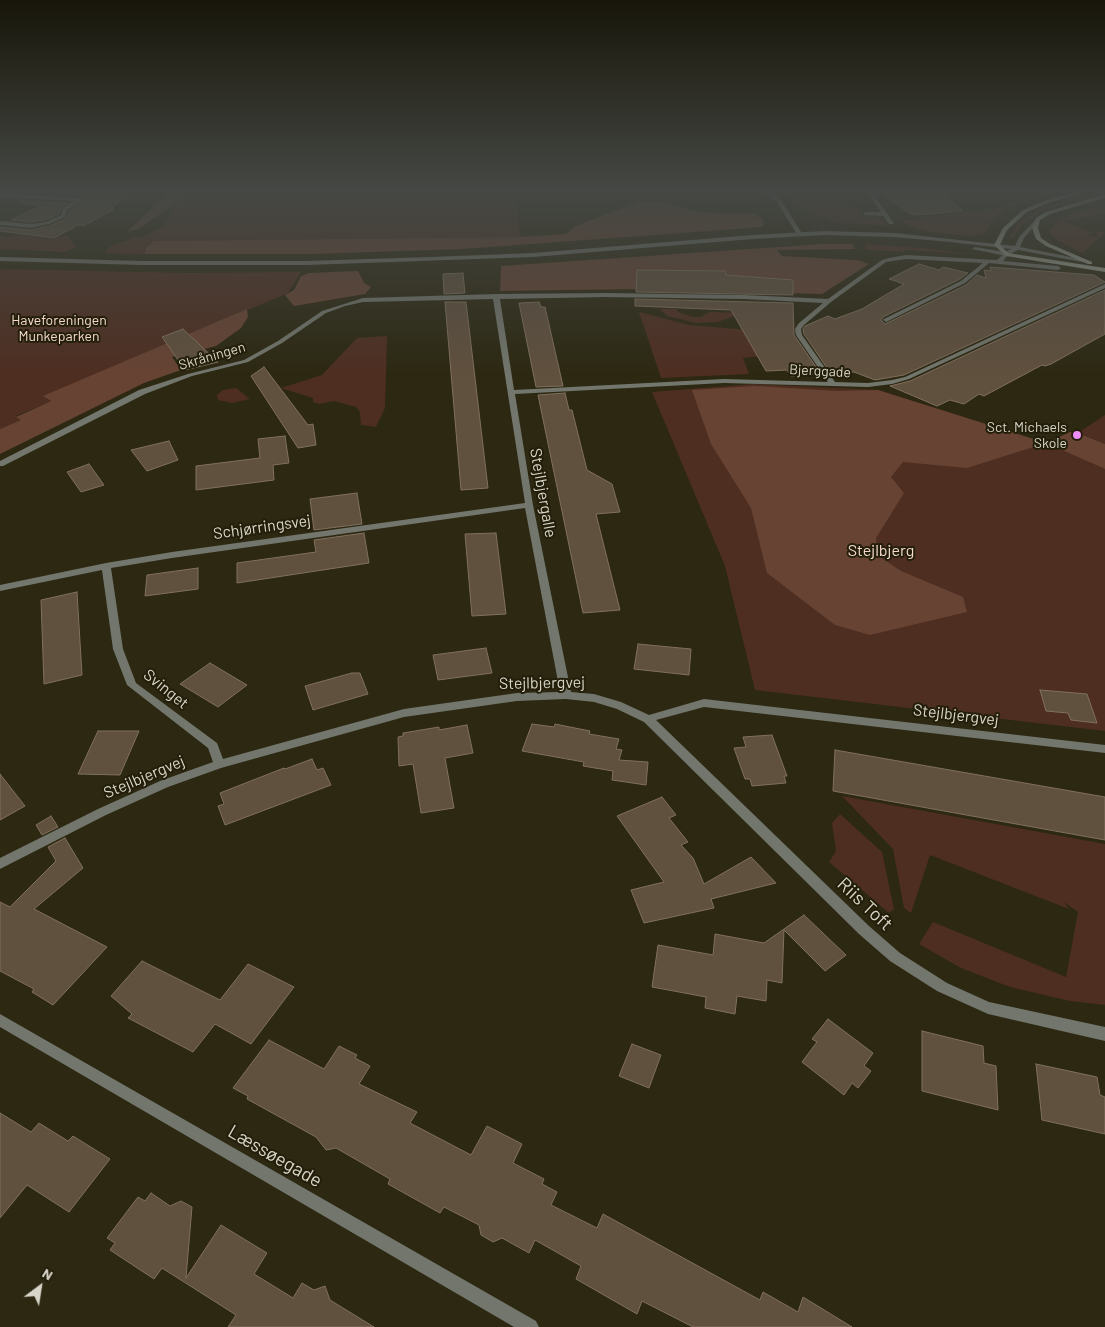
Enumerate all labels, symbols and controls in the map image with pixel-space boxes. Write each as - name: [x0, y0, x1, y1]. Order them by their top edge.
- park label: Haveforeningen Munkeparken: [11, 312, 107, 344]
- street label: Skråningen: [177, 338, 247, 374]
- street label: Bjerggade: [789, 361, 851, 381]
- place label: Sct. Michaels Skole: [987, 419, 1067, 452]
- marker: Sct. Michaels Skole: [1071, 429, 1083, 441]
- street label: Stejlbjergalle: [526, 447, 560, 539]
- street label: Schjørringsvej: [212, 511, 312, 543]
- park label: Stejlbjerg: [848, 541, 914, 561]
- street label: Svinget: [140, 665, 192, 713]
- street label: Stejlbjergvej: [499, 673, 585, 693]
- street label: Stejlbjergvej: [912, 700, 1000, 730]
- street label: Stejlbjergvej: [101, 751, 187, 803]
- street label: Riis Toft: [832, 873, 898, 935]
- street label: Læssøegade: [224, 1120, 326, 1192]
- north arrow: [15, 1262, 65, 1312]
- text: N: [40, 1264, 56, 1283]

